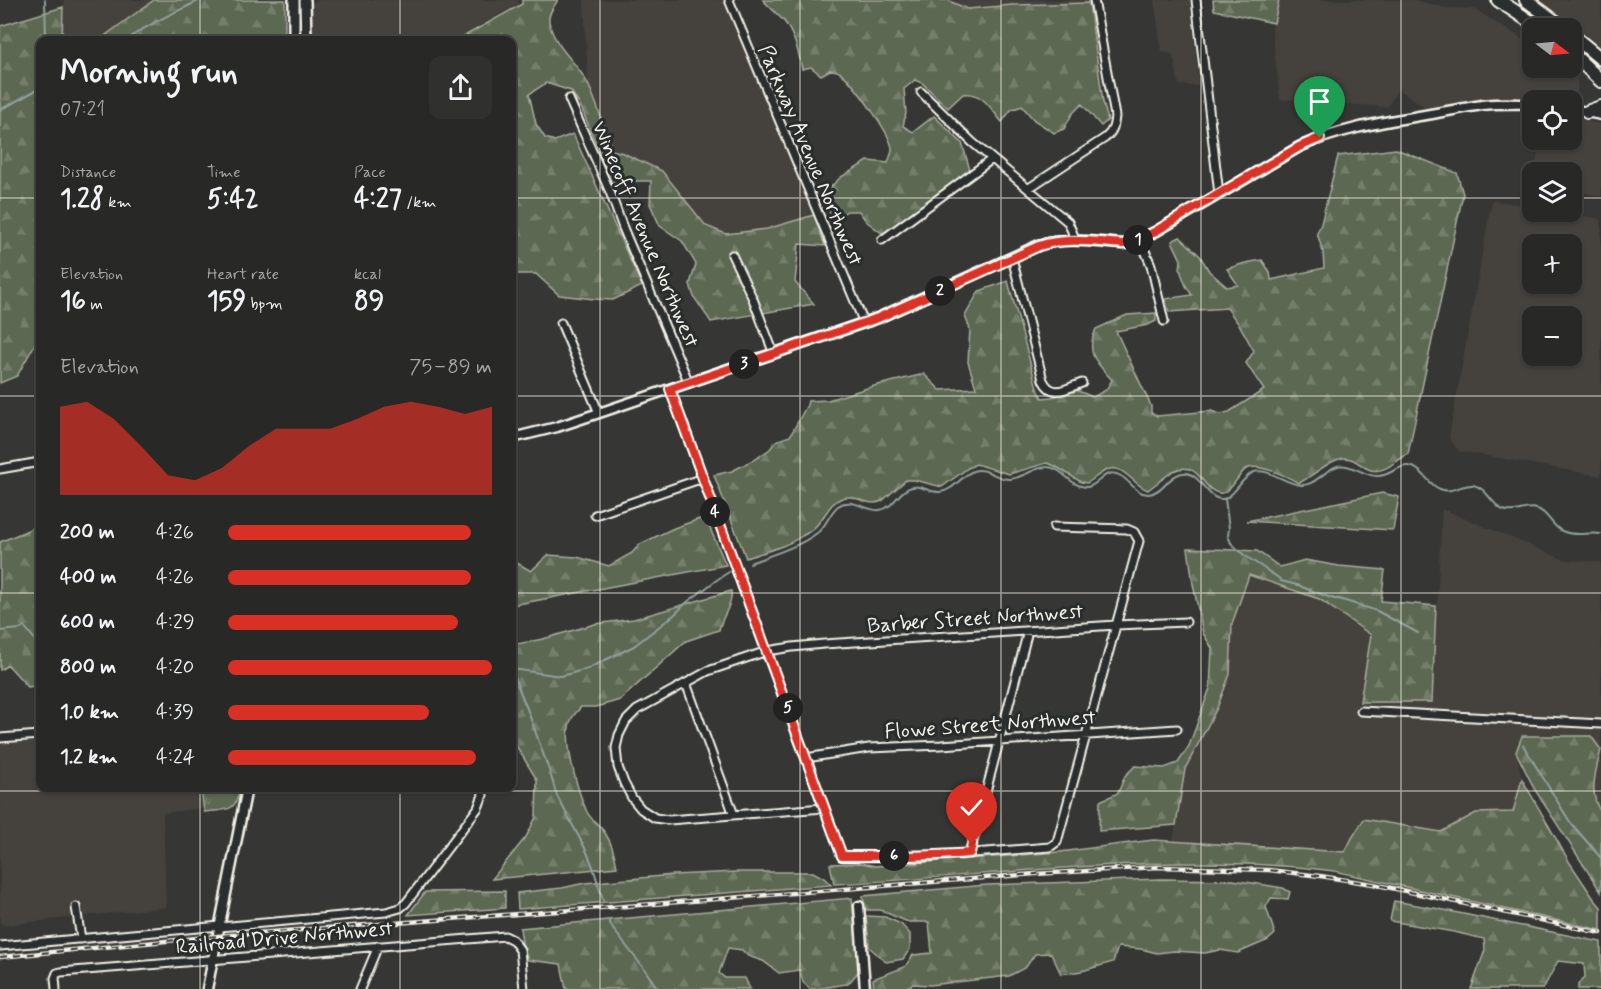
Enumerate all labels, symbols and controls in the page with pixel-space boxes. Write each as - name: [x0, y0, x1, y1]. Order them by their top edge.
- north arrow: [1522, 18, 1582, 78]
- map controls: [1522, 18, 1582, 366]
- street label: Parkway Avenue Northwest: [751, 41, 870, 271]
- text: Morning run: [60, 51, 238, 95]
- button: share: [429, 56, 492, 119]
- pin: [1294, 76, 1345, 138]
- icon: arrive: [1303, 85, 1336, 118]
- button: locate: [1522, 90, 1582, 150]
- text: 07:21: [60, 96, 105, 123]
- street label: Winecoff Avenue Northwest: [585, 117, 706, 352]
- text: Distance: [60, 162, 116, 183]
- text: Time: [207, 162, 241, 183]
- text: Pace: [354, 162, 386, 183]
- button: layers: [1522, 162, 1582, 222]
- text: 1.28: [60, 183, 104, 217]
- text: 5:42: [207, 183, 258, 217]
- text: 4:27: [354, 183, 402, 217]
- text: km: [104, 192, 132, 213]
- text: /km: [402, 192, 437, 213]
- pin: 1: [1123, 225, 1153, 255]
- text: 1: [1134, 229, 1142, 250]
- button: +: [1522, 234, 1582, 294]
- text: Elevation: [60, 264, 123, 285]
- text: Heart rate: [207, 264, 279, 285]
- text: kcal: [354, 264, 381, 285]
- pin: 2: [925, 276, 955, 306]
- text: 2: [936, 280, 944, 301]
- text: 16: [60, 285, 86, 319]
- text: 159: [207, 285, 246, 319]
- text: 89: [354, 285, 384, 319]
- text: m: [86, 294, 103, 315]
- text: bpm: [246, 294, 283, 315]
- button: −: [1522, 306, 1582, 366]
- pin: 3: [729, 349, 759, 379]
- text: 3: [740, 353, 748, 374]
- text: Elevation: [60, 354, 139, 381]
- text: 75–89 m: [409, 354, 492, 381]
- pin: 4: [700, 497, 730, 527]
- text: 4: [710, 501, 720, 522]
- text: 200 m: [60, 519, 115, 546]
- text: 4:26: [156, 519, 194, 546]
- text: 400 m: [60, 564, 116, 591]
- text: 4:26: [156, 564, 194, 591]
- street label: Barber Street Northwest: [866, 597, 1085, 641]
- text: 600 m: [60, 609, 115, 636]
- text: 4:29: [156, 609, 195, 636]
- text: 800 m: [60, 654, 116, 681]
- text: 4:20: [156, 654, 194, 681]
- pin: 5: [773, 693, 803, 723]
- text: 5: [783, 697, 793, 718]
- text: 1.0 km: [60, 699, 119, 726]
- text: 4:39: [156, 699, 194, 726]
- street label: Flowe Street Northwest: [884, 704, 1097, 746]
- text: 1.2 km: [60, 744, 117, 771]
- text: 4:24: [156, 744, 195, 771]
- pin: [946, 782, 997, 844]
- icon: check: [955, 791, 988, 824]
- pin: 6: [879, 841, 909, 871]
- text: 6: [890, 845, 898, 866]
- street label: Railroad Drive Northwest: [174, 915, 394, 961]

